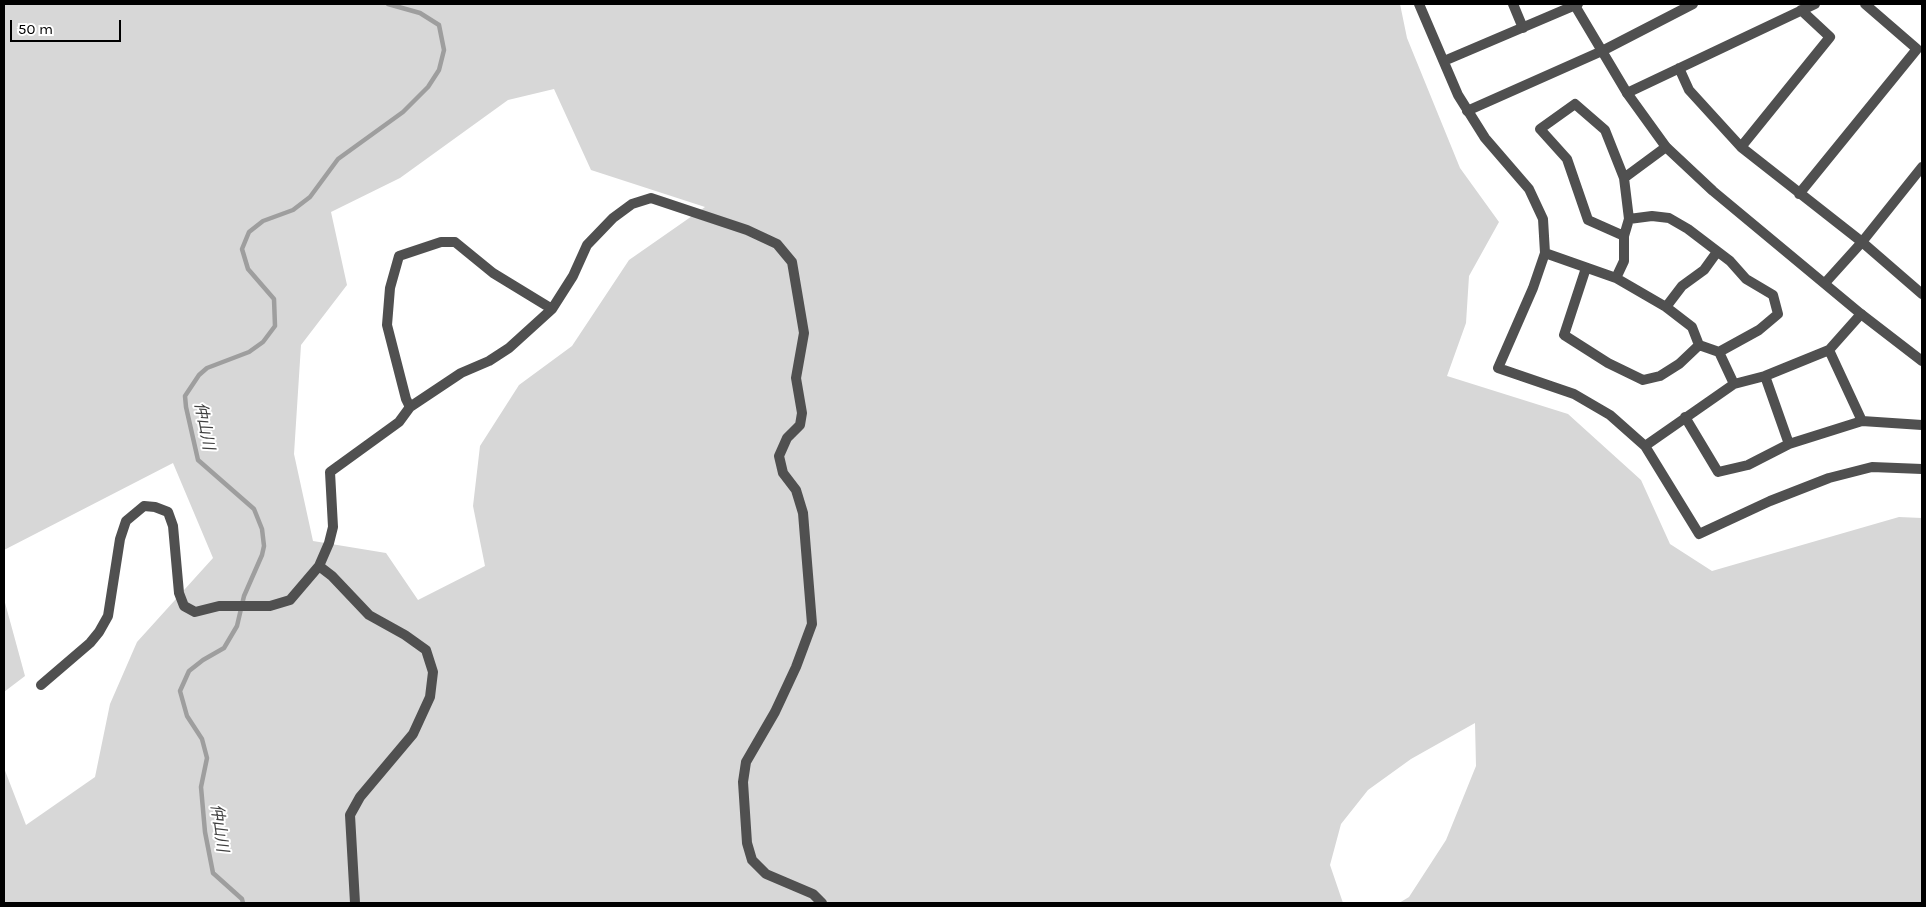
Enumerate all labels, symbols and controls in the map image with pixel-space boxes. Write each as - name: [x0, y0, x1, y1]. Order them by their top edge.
- scale bar: [12, 10, 124, 42]
- text: 50 m: [18, 20, 53, 38]
- water label: 仲山川: [190, 401, 218, 451]
- water label: 仲山川: [206, 803, 232, 853]

